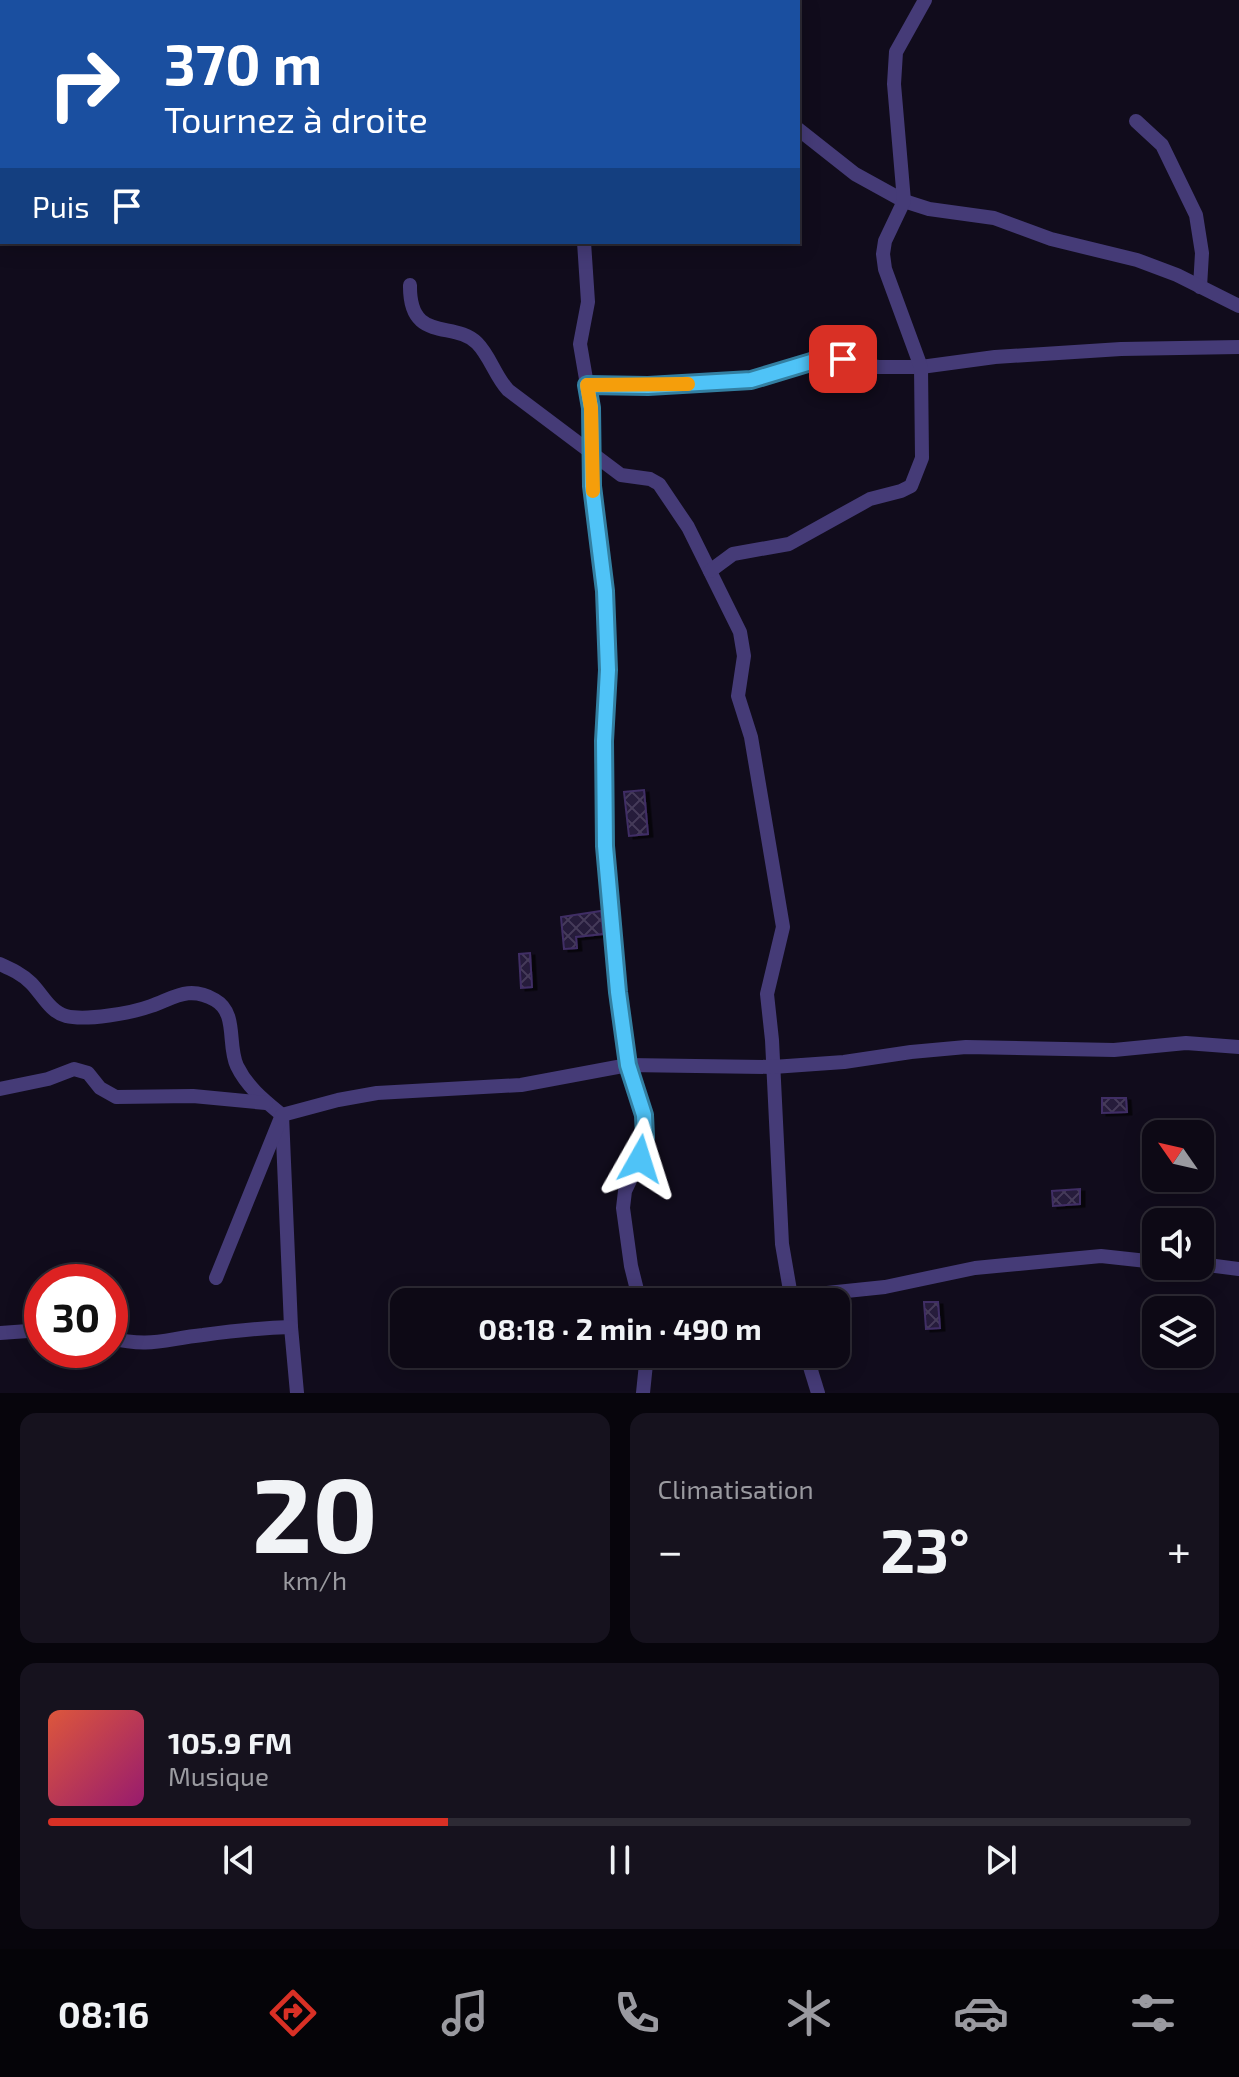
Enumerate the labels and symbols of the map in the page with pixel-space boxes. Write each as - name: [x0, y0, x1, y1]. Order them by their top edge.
- pin: [809, 325, 877, 393]
- position arrow: [598, 1117, 682, 1201]
- north arrow: [1142, 1120, 1214, 1192]
- speed limit sign: 30: [24, 1264, 128, 1368]

